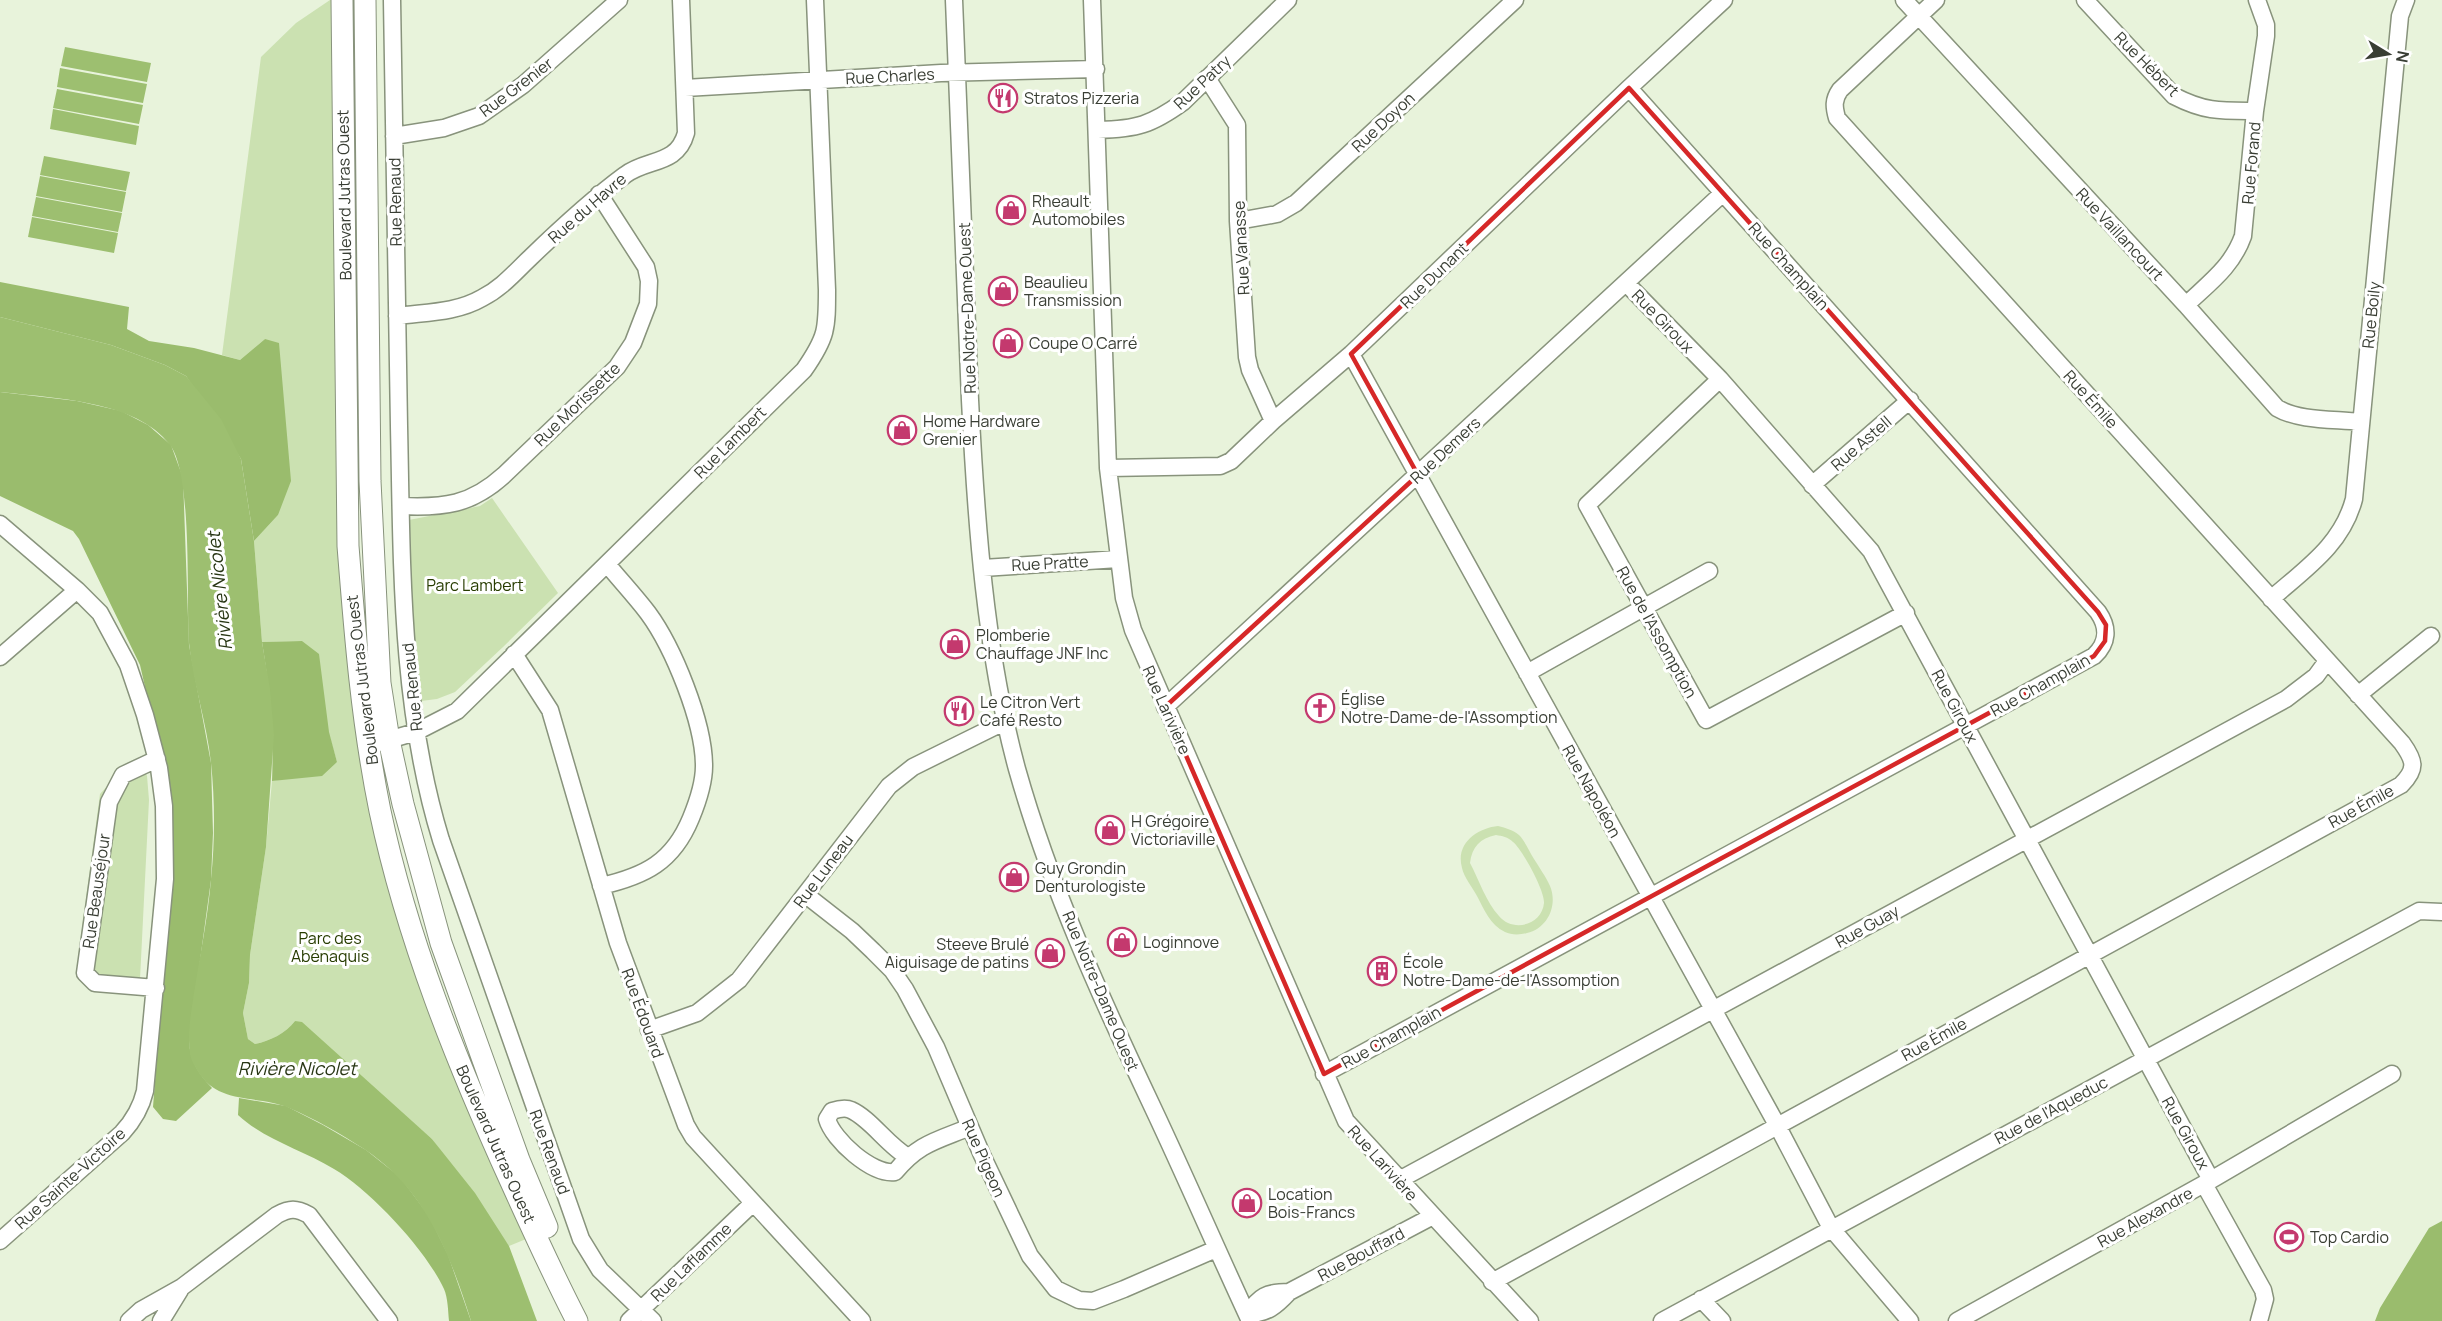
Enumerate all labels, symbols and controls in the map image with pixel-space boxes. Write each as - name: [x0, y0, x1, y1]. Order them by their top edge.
- north arrow: [2358, 24, 2418, 84]
- street label: Rue Hébert: [2110, 27, 2184, 101]
- street label: Rue Patry: [1169, 49, 1236, 114]
- text: N: [2391, 49, 2415, 65]
- street label: Rue Grenier: [475, 52, 557, 122]
- street label: Rue Charles: [845, 63, 935, 89]
- restaurant icon: Stratos Pizzeria: [987, 82, 1019, 114]
- place label: Stratos Pizzeria: [1024, 87, 1139, 109]
- street label: Rue Doyon: [1347, 87, 1419, 157]
- street label: Boulevard Jutras Ouest: [332, 109, 356, 281]
- street label: Rue Forand: [2236, 121, 2266, 205]
- street label: Rue Renaud: [383, 157, 407, 247]
- street label: Rue du Havre: [543, 168, 631, 248]
- street label: Rue Vaillancourt: [2071, 183, 2169, 285]
- place label: Rheault Automobiles: [1032, 190, 1125, 230]
- shop icon: Rheault Automobiles: [995, 194, 1027, 226]
- street label: Rue Vanasse: [1228, 200, 1254, 296]
- street label: Rue Champlain: [1744, 217, 1834, 315]
- street label: Rue Notre-Dame Ouest: [953, 222, 981, 394]
- street label: Rue Dunant: [1395, 237, 1473, 313]
- place label: Beaulieu Transmission: [1024, 271, 1122, 311]
- shop icon: Beaulieu Transmission: [987, 275, 1019, 307]
- street label: Rue Boily: [2357, 280, 2386, 350]
- street label: Rue Giroux: [1627, 285, 1699, 358]
- shop icon: Coupe O Carré: [992, 327, 1024, 359]
- place label: Coupe O Carré: [1029, 332, 1137, 354]
- street label: Rue Morissette: [529, 357, 625, 451]
- street label: Rue Émile: [2059, 365, 2123, 433]
- street label: Rue Lambert: [689, 401, 771, 483]
- place label: Home Hardware Grenier: [923, 410, 1040, 450]
- street label: Rue Astell: [1826, 411, 1896, 475]
- street label: Rue Demers: [1405, 412, 1485, 488]
- shop icon: Home Hardware Grenier: [886, 414, 918, 446]
- water label: Rivière Nicolet: [201, 529, 237, 651]
- street label: Rue Pratte: [1011, 550, 1089, 576]
- street label: Rue de l'Assomption: [1612, 562, 1702, 702]
- park label: Parc Lambert: [426, 574, 524, 596]
- street label: Boulevard Jutras Ouest: [341, 594, 383, 766]
- place label: Plomberie Chauffage JNF Inc: [976, 624, 1108, 664]
- shop icon: Plomberie Chauffage JNF Inc: [939, 628, 971, 660]
- street label: Rue Renaud: [396, 642, 428, 732]
- street label: Rue Champlain: [1986, 648, 2094, 722]
- street label: Rue Larivière: [1138, 662, 1196, 758]
- street label: Rue Giroux: [1926, 665, 1984, 747]
- place label: Église Notre-Dame-de-l'Assomption: [1341, 688, 1558, 728]
- place label: Le Citron Vert Café Resto: [980, 691, 1080, 731]
- church icon: Église Notre-Dame-de-l'Assomption: [1304, 692, 1336, 724]
- restaurant icon: Le Citron Vert Café Resto: [943, 695, 975, 727]
- street label: Rue Napoléon: [1557, 741, 1627, 841]
- street label: Rue Émile: [2324, 779, 2398, 833]
- place label: H Grégoire Victoriaville: [1131, 810, 1215, 850]
- shop icon: H Grégoire Victoriaville: [1094, 814, 1126, 846]
- street label: Rue Luneau: [788, 830, 858, 912]
- street label: Rue Beauséjour: [77, 832, 115, 950]
- place label: Guy Grondin Denturologiste: [1035, 857, 1146, 897]
- shop icon: Guy Grondin Denturologiste: [998, 861, 1030, 893]
- street label: Rue Guay: [1831, 899, 1903, 953]
- street label: Rue Notre-Dame Ouest: [1057, 908, 1145, 1074]
- shop icon: Loginnove: [1106, 926, 1138, 958]
- park label: Parc des Abénaquis: [291, 927, 369, 967]
- place label: Loginnove: [1143, 931, 1219, 953]
- place label: Steeve Brulé Aiguisage de patins: [885, 933, 1029, 973]
- shop icon: Steeve Brulé Aiguisage de patins: [1034, 937, 1066, 969]
- place label: École Notre-Dame-de-l'Assomption: [1403, 951, 1620, 991]
- building icon: École Notre-Dame-de-l'Assomption: [1366, 955, 1398, 987]
- street label: Rue Édouard: [617, 965, 669, 1061]
- street label: Rue Champlain: [1337, 1000, 1445, 1074]
- street label: Rue Émile: [1897, 1012, 1971, 1066]
- water label: Rivière Nicolet: [238, 1056, 358, 1080]
- street label: Boulevard Jutras Ouest: [451, 1061, 541, 1227]
- street label: Rue de l'Aqueduc: [1991, 1071, 2112, 1149]
- street label: Rue Giroux: [2157, 1093, 2215, 1174]
- street label: Rue Renaud: [524, 1107, 576, 1197]
- street label: Rue Pigeon: [957, 1115, 1011, 1201]
- street label: Rue Larivière: [1343, 1120, 1423, 1206]
- street label: Rue Sainte-Victoire: [10, 1122, 130, 1234]
- street label: Rue Alexandre: [2093, 1182, 2197, 1252]
- place label: Location Bois-Francs: [1268, 1183, 1355, 1223]
- shop icon: Location Bois-Francs: [1231, 1187, 1263, 1219]
- street label: Rue Laflamme: [646, 1218, 736, 1306]
- sports icon: Top Cardio: [2273, 1221, 2305, 1253]
- street label: Rue Bouffard: [1314, 1222, 1408, 1286]
- place label: Top Cardio: [2310, 1226, 2389, 1248]

